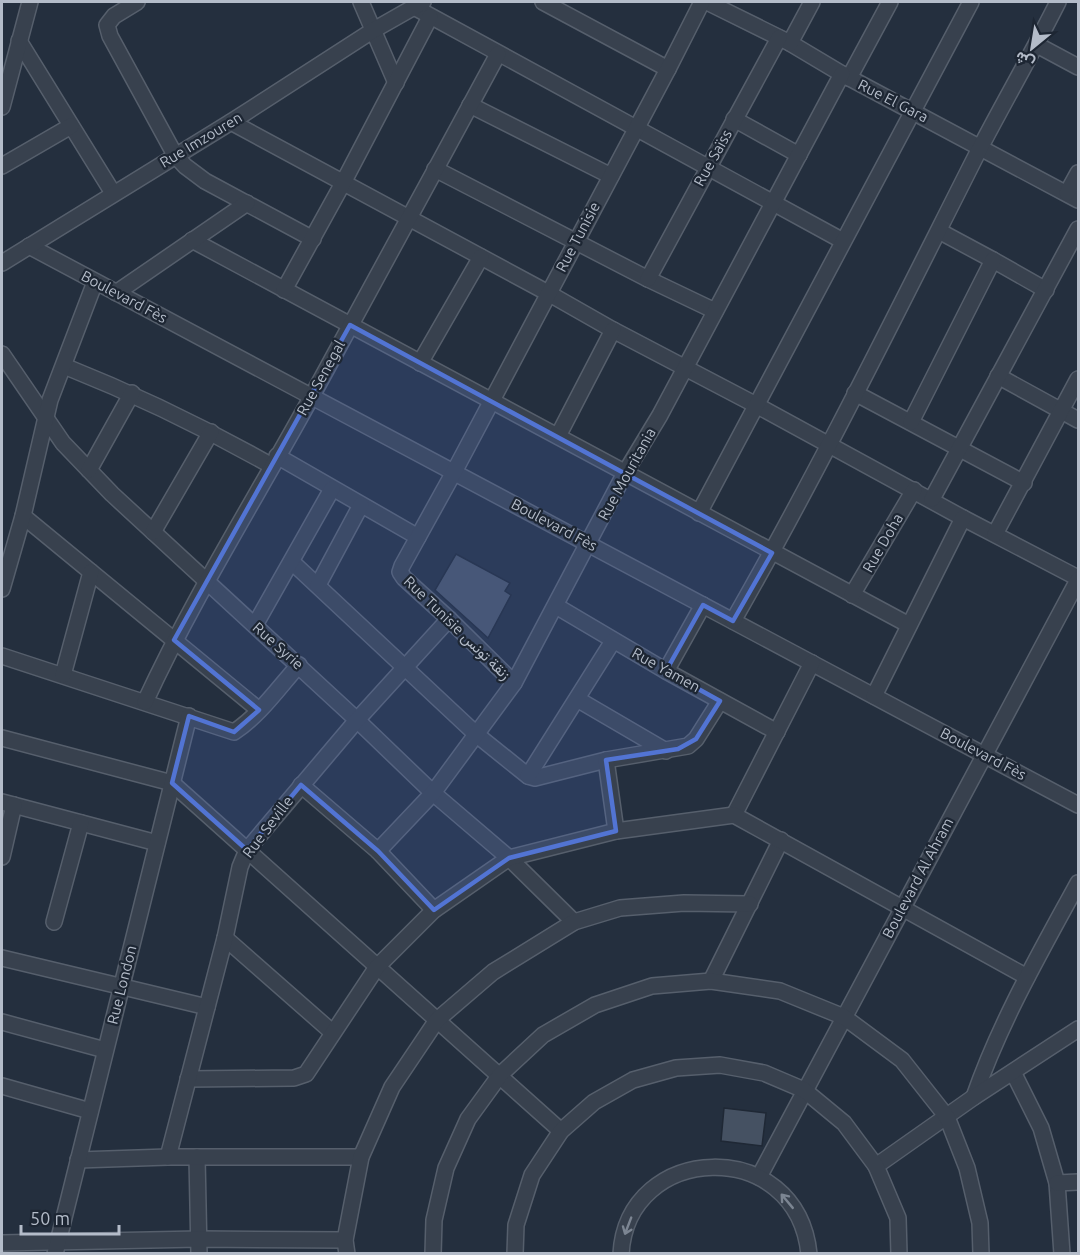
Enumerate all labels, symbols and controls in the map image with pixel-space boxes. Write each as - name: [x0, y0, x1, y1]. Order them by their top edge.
- north arrow: [1002, 18, 1062, 78]
- text: ش: [1012, 48, 1038, 74]
- street label: Rue El Gara: [855, 76, 931, 125]
- street label: Rue Imzouren: [156, 108, 245, 171]
- street label: Rue Saïss: [690, 127, 735, 189]
- street label: Rue Tunisie: [552, 199, 603, 275]
- street label: Boulevard Fès: [78, 267, 170, 326]
- street label: Rue Senegal: [293, 337, 348, 418]
- street label: Rue Mouritania: [594, 425, 659, 523]
- street label: Boulevard Fès: [508, 495, 600, 554]
- street label: Rue Doha: [859, 510, 906, 575]
- street label: Rue Tunisie زنقة تونس: [399, 572, 514, 684]
- street label: Rue Syrie: [250, 619, 307, 673]
- street label: Rue Yamen: [629, 644, 703, 695]
- street label: Boulevard Fès: [937, 724, 1029, 783]
- street label: Rue Seville: [239, 792, 296, 861]
- street label: Boulevard Al Ahram: [879, 815, 956, 941]
- street label: Rue London: [104, 944, 140, 1026]
- one-way arrow: [780, 1193, 793, 1209]
- scale bar: [21, 1198, 118, 1236]
- text: 50 m: [30, 1208, 70, 1228]
- one-way arrow: [622, 1217, 633, 1235]

